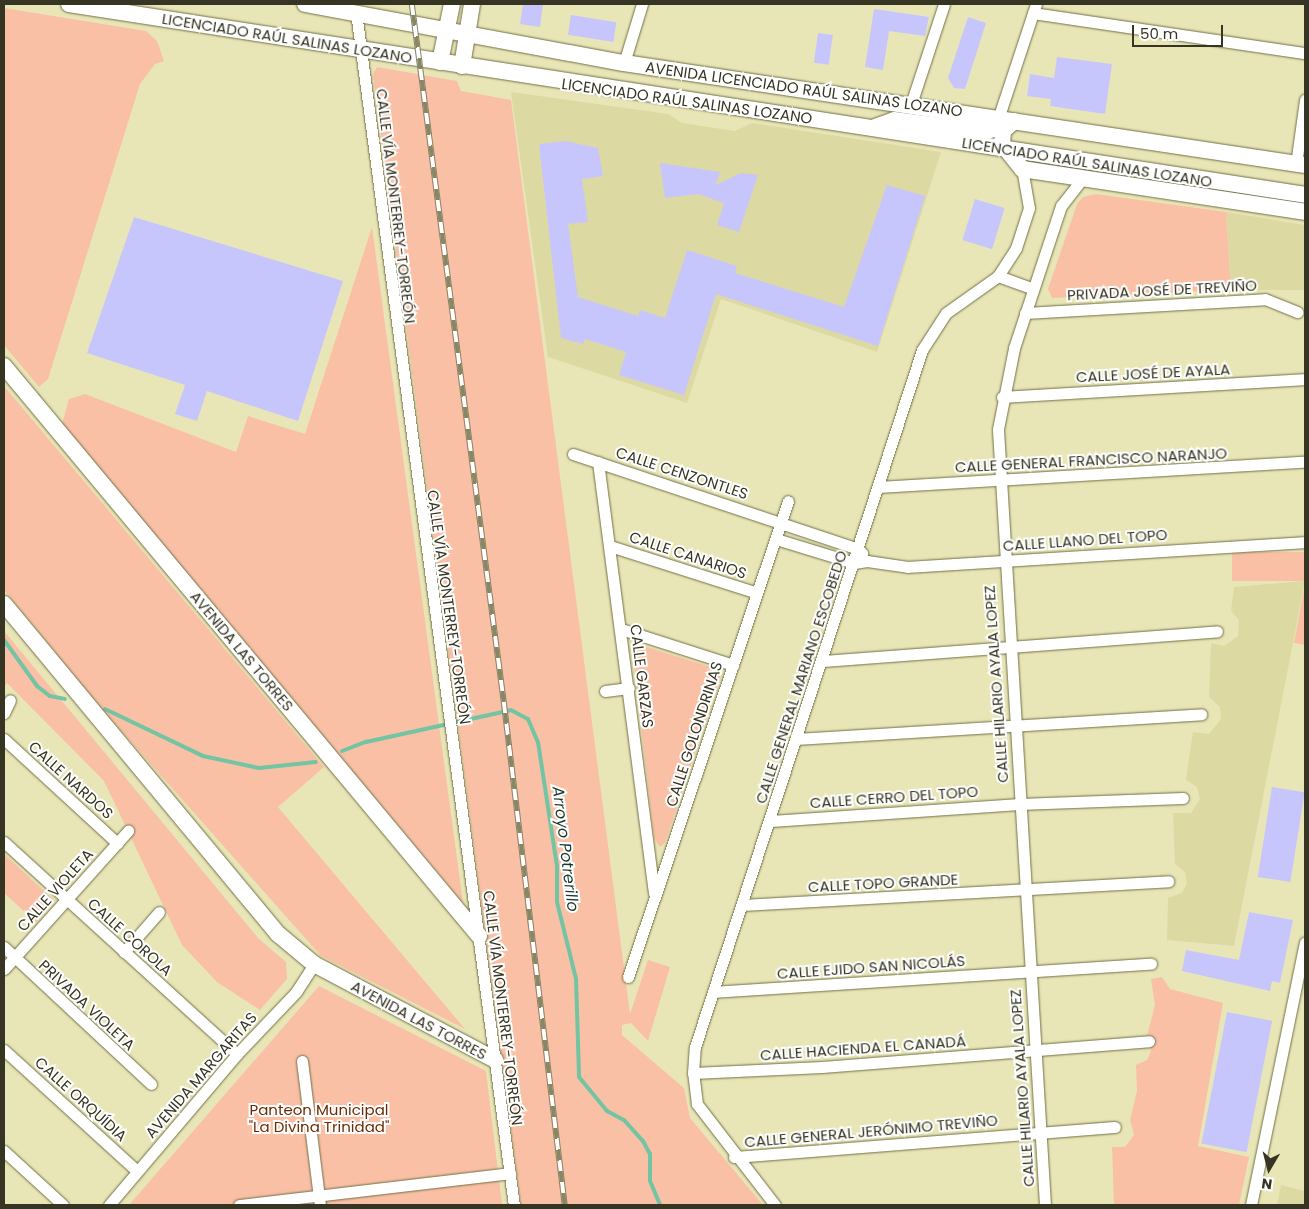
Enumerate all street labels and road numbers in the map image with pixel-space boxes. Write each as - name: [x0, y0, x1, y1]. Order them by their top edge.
- street label: LICENCIADO RAÚL SALINAS LOZANO: [161, 9, 413, 67]
- street label: AVENIDA LICENCIADO RAÚL SALINAS LOZANO: [644, 58, 964, 120]
- street label: LICENCIADO RAÚL SALINAS LOZANO: [560, 74, 814, 128]
- street label: CALLE VÍA MONTERREY-TORREÓN: [373, 88, 419, 324]
- street label: LICENCIADO RAÚL SALINAS LOZANO: [961, 133, 1213, 191]
- street label: PRIVADA JOSÉ DE TREVIÑO: [1067, 276, 1257, 304]
- street label: CALLE JOSÉ DE AYALA: [1075, 360, 1231, 386]
- street label: CALLE CENZONTLES: [614, 443, 750, 503]
- street label: CALLE GENERAL FRANCISCO NARANJO: [954, 444, 1228, 476]
- street label: CALLE VÍA MONTERREY-TORREÓN: [424, 489, 474, 725]
- street label: CALLE LLANO DEL TOPO: [1002, 525, 1168, 555]
- street label: CALLE CANARIOS: [627, 528, 749, 582]
- street label: CALLE GENERAL MARIANO ESCOBEDO: [751, 548, 851, 806]
- street label: CALLE HILARIO AYALA LOPEZ: [980, 585, 1012, 783]
- street label: AVENIDA LAS TORRES: [187, 587, 297, 715]
- street label: CALLE GARZAS: [627, 623, 657, 729]
- street label: CALLE GOLONDRINAS: [662, 659, 726, 809]
- street label: CALLE NARDOS: [25, 737, 117, 823]
- street label: CALLE CERRO DEL TOPO: [809, 782, 979, 812]
- street label: CALLE VIOLETA: [13, 845, 97, 935]
- street label: CALLE TOPO GRANDE: [807, 870, 959, 896]
- street label: CALLE VÍA MONTERREY-TORREÓN: [480, 890, 526, 1126]
- street label: CALLE COROLA: [84, 894, 176, 980]
- street label: CALLE EJIDO SAN NICOLÁS: [776, 951, 966, 983]
- street label: PRIVADA VIOLETA: [35, 956, 139, 1054]
- street label: AVENIDA LAS TORRES: [348, 977, 490, 1063]
- street label: CALLE HILARIO AYALA LOPEZ: [1006, 989, 1038, 1187]
- street label: AVENIDA MARGARITAS: [142, 1008, 260, 1142]
- street label: CALLE HACIENDA EL CANADÁ: [759, 1032, 967, 1064]
- street label: CALLE ORQUÍDIA: [31, 1053, 131, 1145]
- street label: CALLE GENERAL JERÓNIMO TREVIÑO: [744, 1111, 998, 1151]

